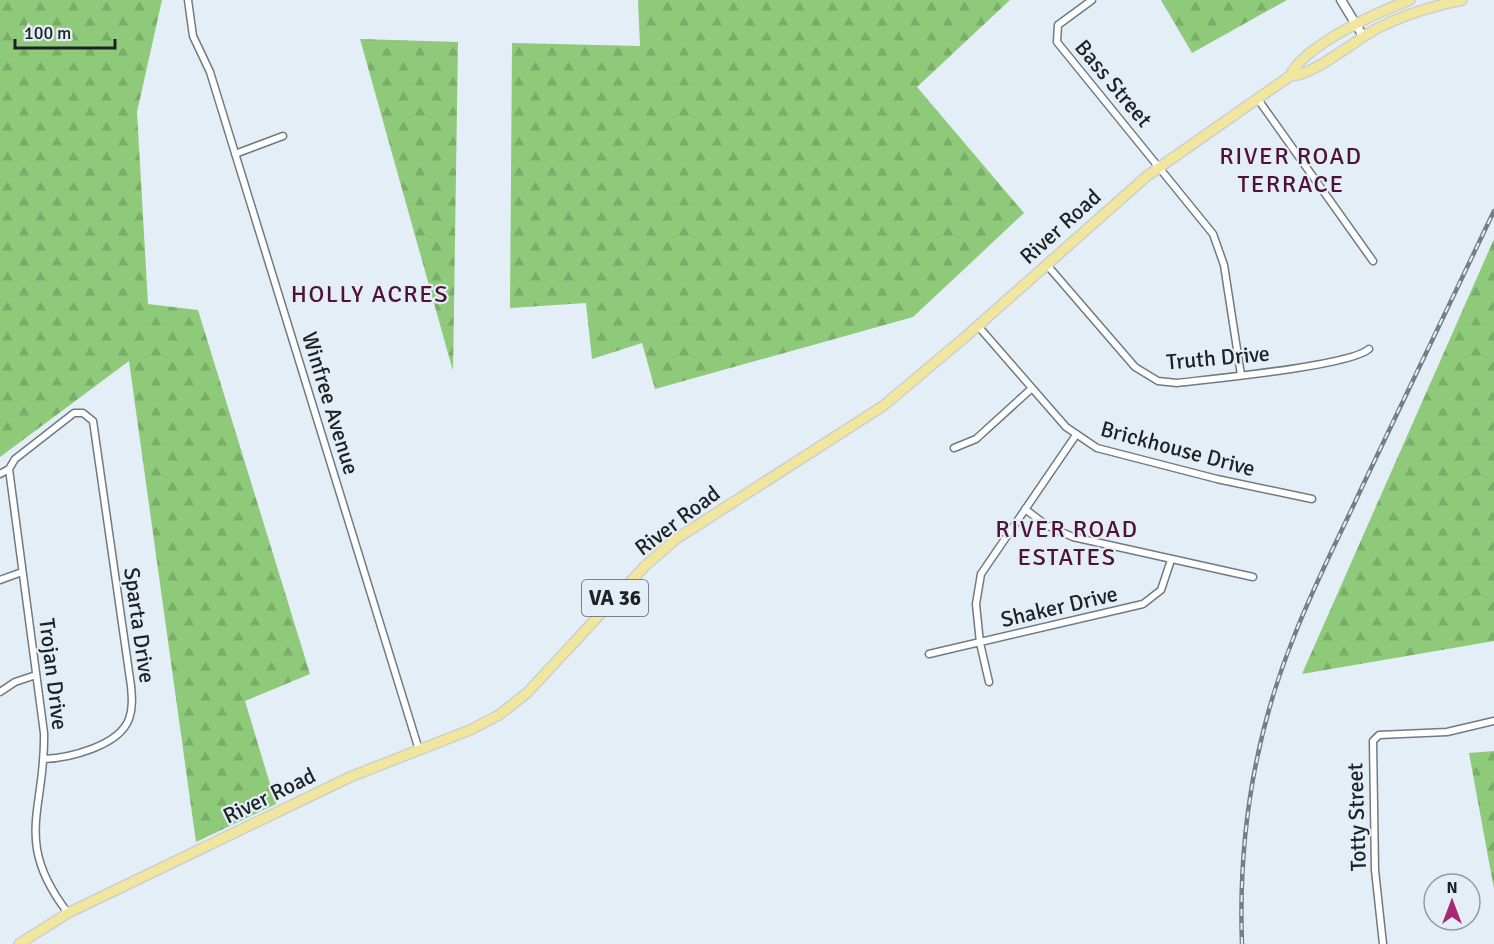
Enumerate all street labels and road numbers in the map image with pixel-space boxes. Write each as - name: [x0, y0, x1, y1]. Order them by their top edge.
- street label: Bass Street: [1069, 34, 1158, 133]
- street label: River Road: [1014, 183, 1106, 270]
- street label: Winfree Avenue: [296, 329, 365, 478]
- street label: Truth Drive: [1165, 340, 1271, 375]
- street label: Brickhouse Drive: [1098, 415, 1258, 482]
- street label: River Road: [629, 480, 725, 561]
- street label: Sparta Drive: [118, 566, 161, 685]
- road number: VA 36: [582, 580, 648, 616]
- street label: Shaker Drive: [998, 580, 1120, 633]
- street label: Trojan Drive: [33, 617, 74, 731]
- street label: River Road: [218, 761, 320, 829]
- street label: Totty Street: [1341, 762, 1372, 872]

